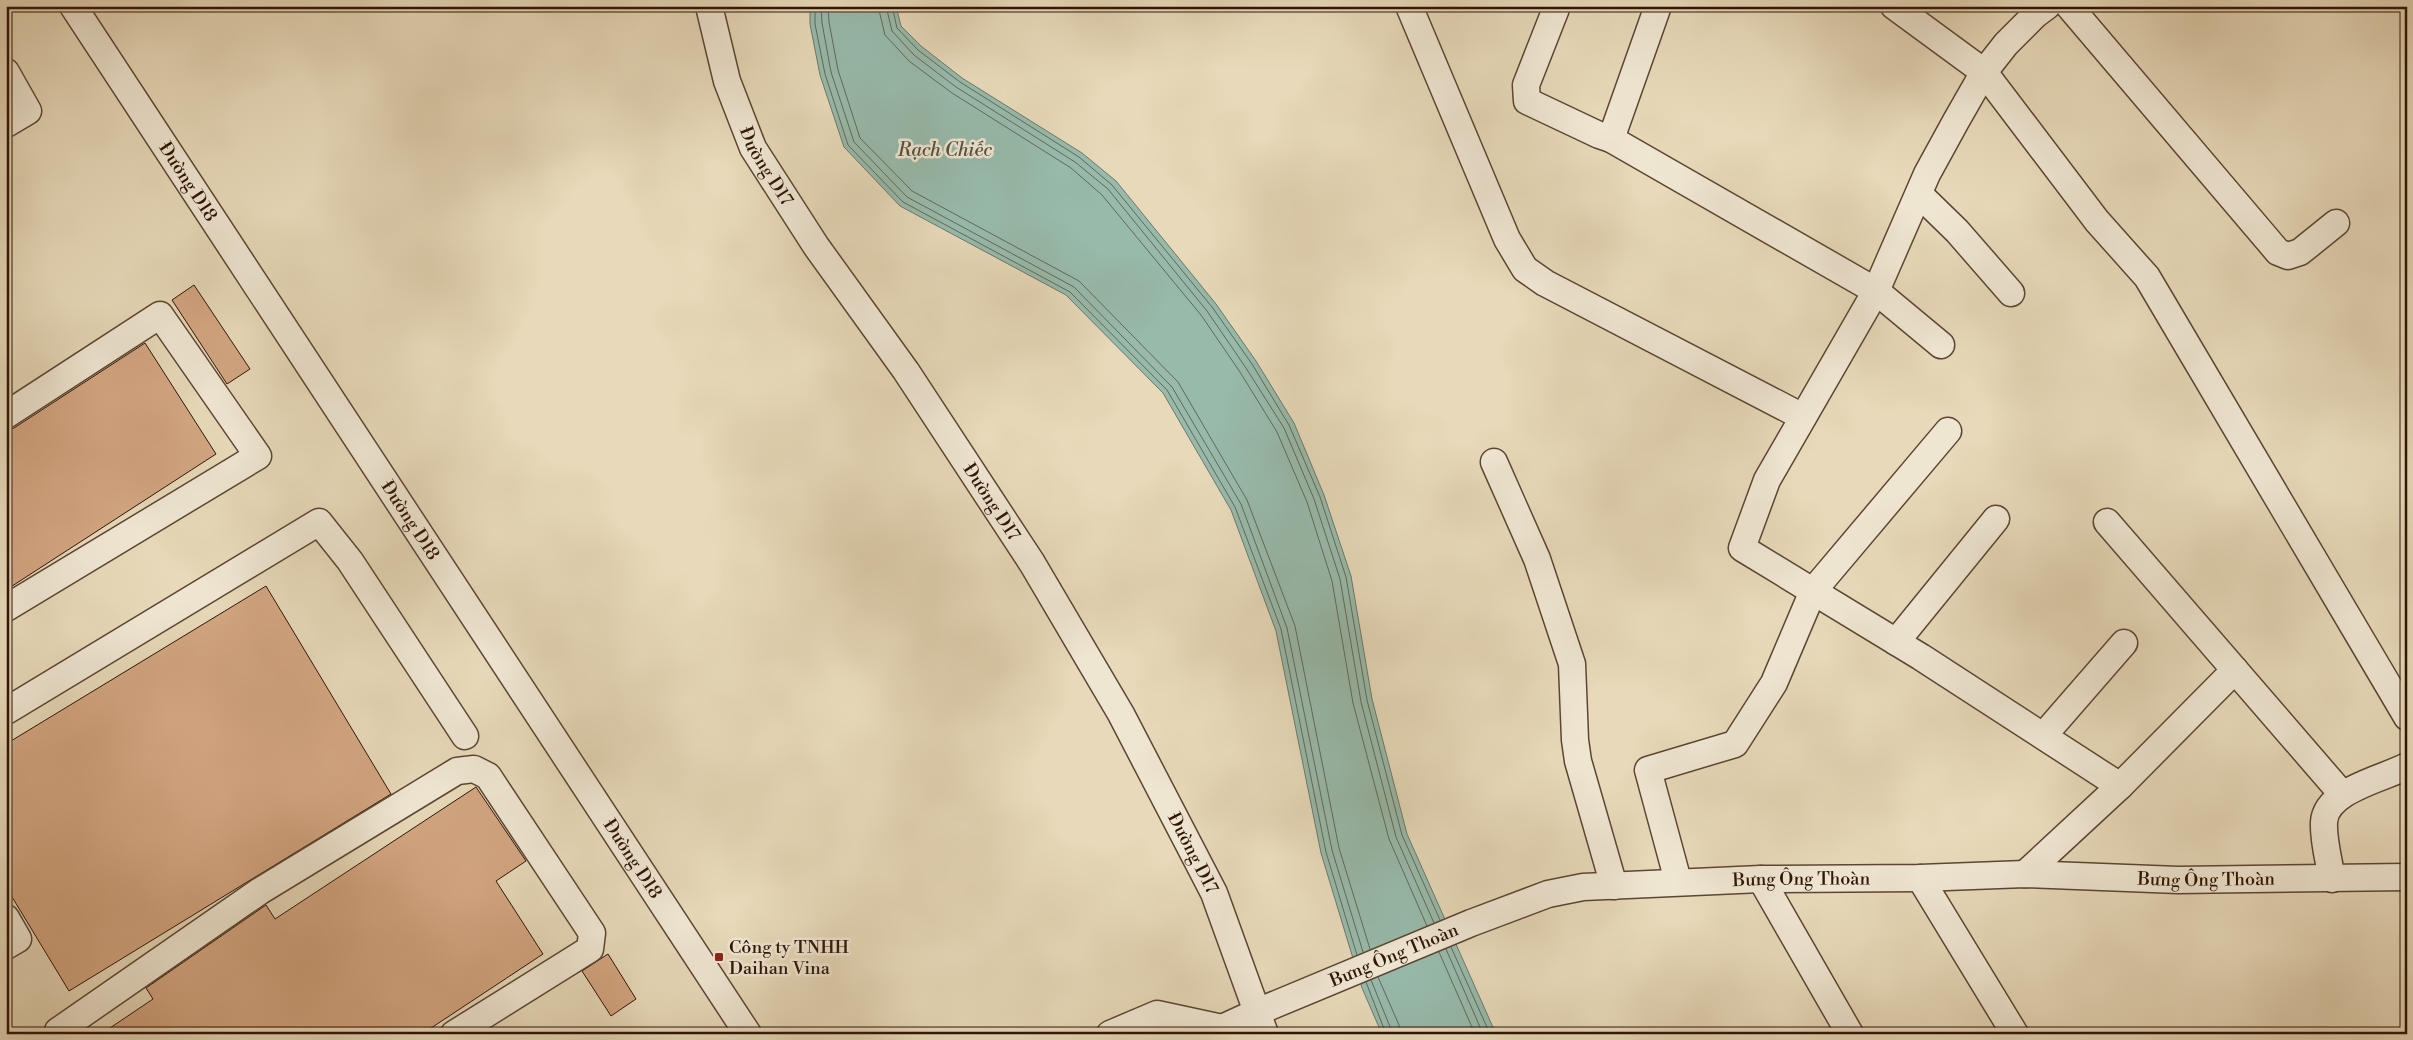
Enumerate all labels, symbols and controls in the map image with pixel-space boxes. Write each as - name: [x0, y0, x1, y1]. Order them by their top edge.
- street label: Đường D17: [734, 123, 798, 210]
- street label: Đường D18: [154, 137, 223, 226]
- water label: Rạch Chiếc: [897, 138, 992, 162]
- street label: Đường D17: [958, 459, 1026, 545]
- street label: Đường D18: [376, 476, 445, 564]
- street label: Đường D17: [1163, 809, 1224, 897]
- street label: Đường D18: [598, 814, 667, 903]
- street label: Bưng Ông Thoàn: [1731, 867, 1871, 892]
- street label: Bưng Ông Thoàn: [2136, 867, 2275, 892]
- street label: Bưng Ông Thoàn: [1325, 918, 1462, 992]
- place label: Công ty TNHH Daihan Vina: [729, 936, 850, 980]
- marker: Công ty TNHH Daihan Vina: [713, 951, 725, 963]

